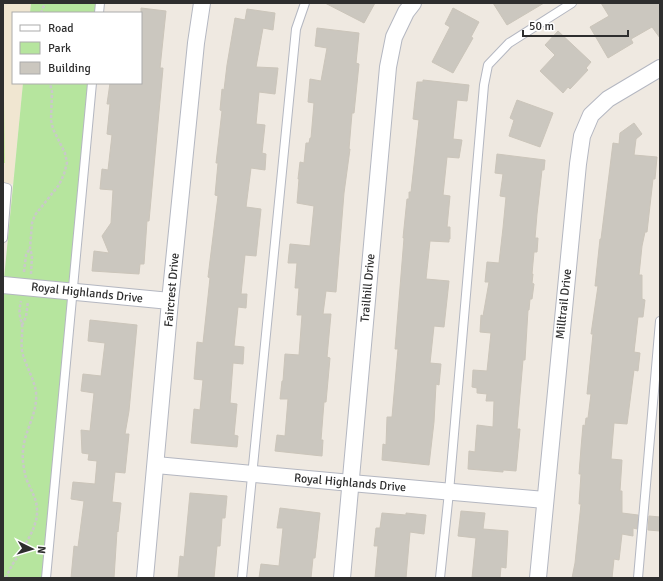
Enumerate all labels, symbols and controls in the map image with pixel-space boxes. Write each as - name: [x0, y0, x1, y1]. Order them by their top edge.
- legend: [12, 12, 142, 84]
- scale bar: [523, 12, 628, 38]
- text: 50 m: [529, 19, 554, 34]
- text: Road: [48, 21, 74, 36]
- text: Park: [48, 41, 71, 56]
- text: Building: [48, 61, 91, 76]
- street label: Faircrest Drive: [161, 252, 183, 328]
- street label: Trailhill Drive: [358, 253, 378, 323]
- street label: Milltrail Drive: [553, 268, 575, 340]
- street label: Royal Highlands Drive: [30, 280, 144, 306]
- street label: Royal Highlands Drive: [293, 471, 407, 495]
- north arrow: [12, 529, 52, 569]
- text: N: [35, 545, 48, 554]

